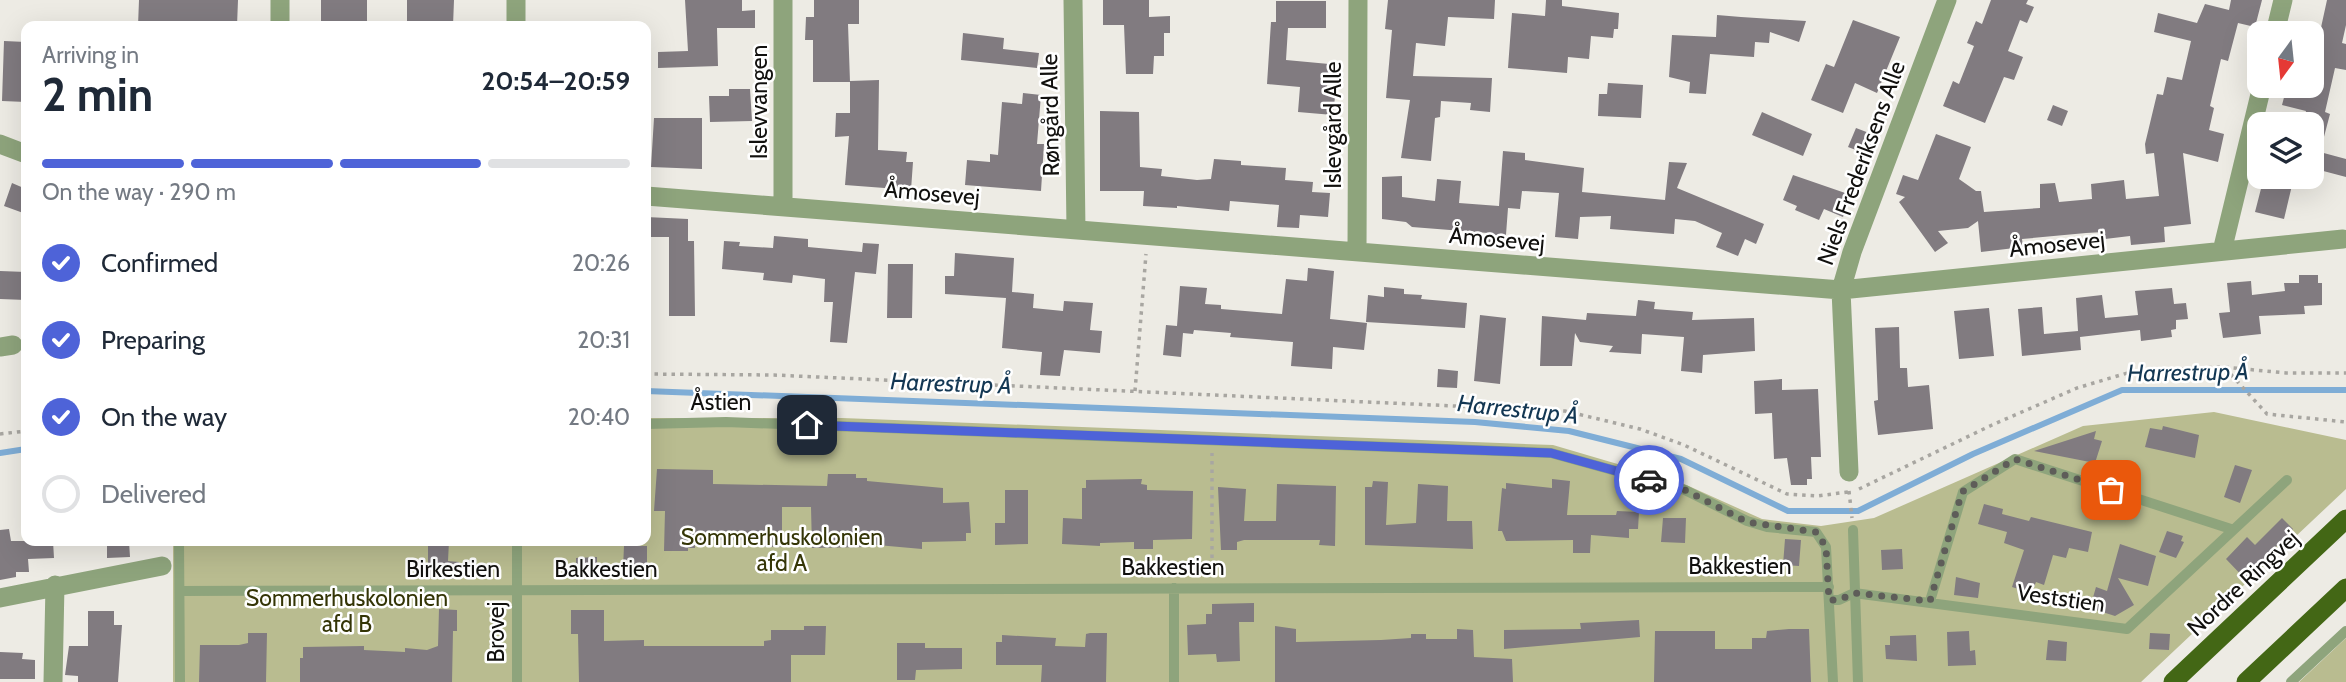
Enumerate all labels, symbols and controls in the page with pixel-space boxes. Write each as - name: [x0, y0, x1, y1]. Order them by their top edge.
- north arrow: [2247, 21, 2324, 98]
- map controls: [2247, 21, 2324, 189]
- text: Arriving in: [42, 41, 139, 69]
- street label: Islevvangen: [745, 45, 773, 159]
- street label: Røngård Alle: [1035, 53, 1065, 177]
- street label: Niels Frederiksens Alle: [1811, 57, 1911, 269]
- street label: Islevgård Alle: [1319, 61, 1347, 189]
- text: 20:54–20:59: [481, 65, 630, 97]
- text: 2 min: [42, 67, 153, 123]
- button: layers: [2247, 112, 2324, 189]
- street label: Åmosevej: [883, 174, 981, 211]
- text: On the way · 290 m: [42, 178, 236, 206]
- street label: Åmosevej: [1448, 220, 1546, 257]
- street label: Åmosevej: [2008, 224, 2106, 263]
- icon: check: [42, 244, 80, 282]
- text: Confirmed: [101, 247, 218, 279]
- text: 20:26: [572, 249, 630, 277]
- icon: check: [42, 321, 80, 359]
- text: Preparing: [101, 324, 205, 356]
- text: 20:31: [577, 326, 630, 354]
- water label: Harrestrup Å: [2127, 355, 2249, 388]
- water label: Harrestrup Å: [890, 365, 1012, 400]
- street label: Åstien: [691, 387, 751, 416]
- water label: Harrestrup Å: [1456, 387, 1580, 430]
- pin: [777, 395, 837, 455]
- icon: check: [42, 398, 80, 436]
- text: On the way: [101, 401, 227, 433]
- text: 20:40: [568, 403, 630, 431]
- icon: home: [788, 406, 826, 444]
- courier: [1614, 445, 1684, 515]
- pin: [2081, 460, 2141, 520]
- icon: car: [1630, 461, 1668, 499]
- icon: bag: [2092, 471, 2130, 509]
- text: Delivered: [101, 478, 206, 510]
- park label: Sommerhuskolonien afd A: [681, 523, 883, 577]
- street label: Nordre Ringvej: [2181, 524, 2305, 642]
- street label: Bakkestien: [1688, 552, 1792, 580]
- street label: Bakkestien: [1121, 553, 1225, 581]
- street label: Birkestien: [406, 555, 500, 583]
- street label: Bakkestien: [554, 555, 658, 583]
- street label: Veststien: [2015, 578, 2107, 618]
- park label: Sommerhuskolonien afd B: [246, 584, 448, 638]
- street label: Brovej: [482, 602, 510, 662]

